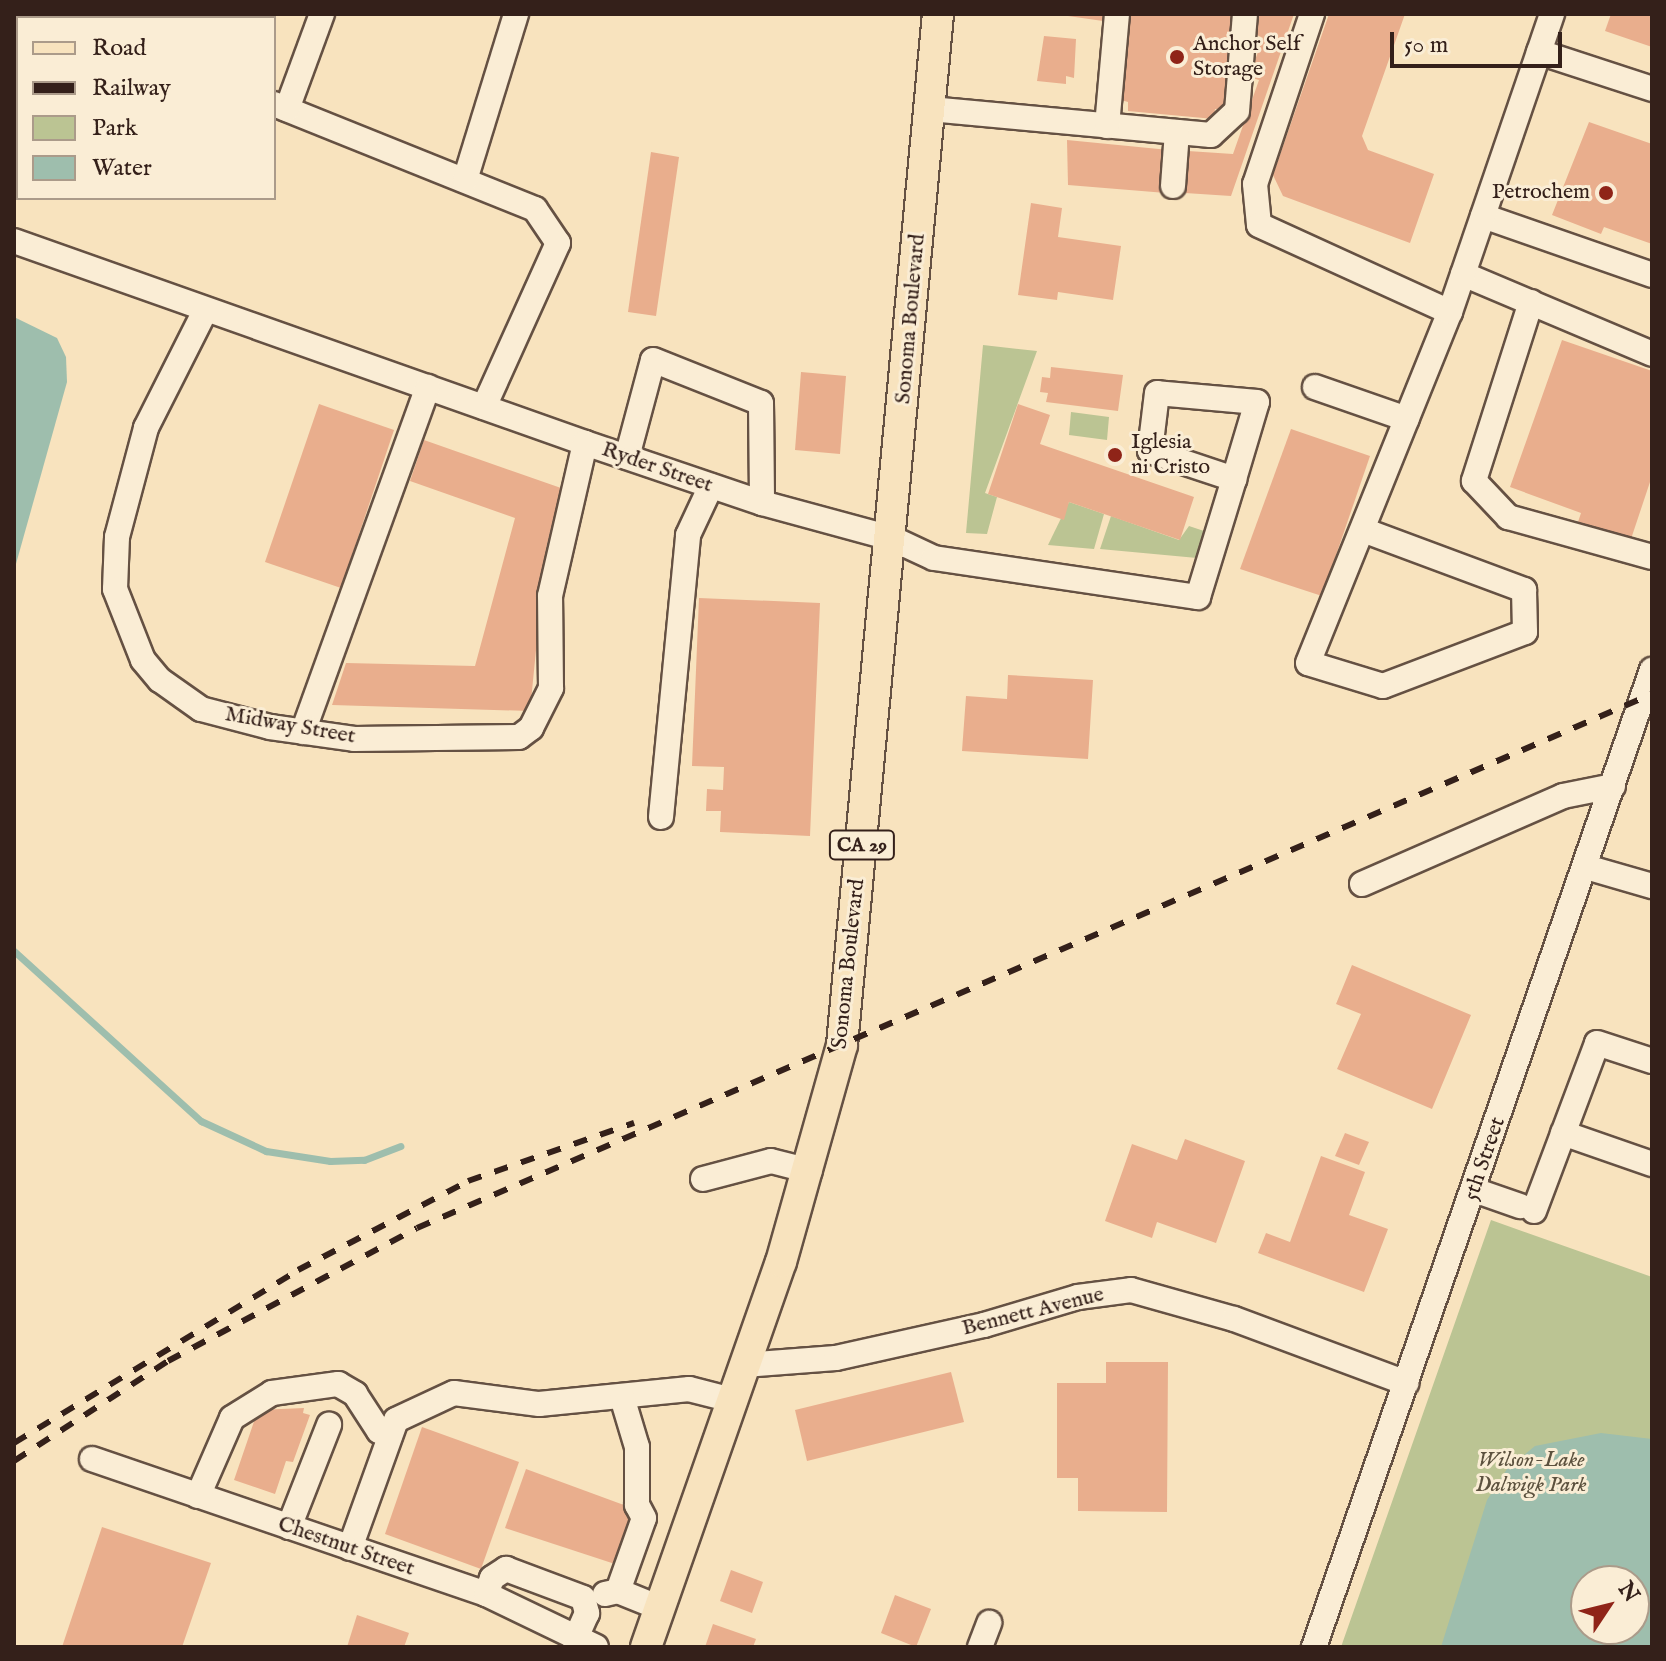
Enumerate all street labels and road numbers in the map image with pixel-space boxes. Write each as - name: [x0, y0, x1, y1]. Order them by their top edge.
- street label: Sonoma Boulevard: [890, 233, 932, 405]
- street label: Ryder Street: [598, 437, 716, 499]
- street label: Midway Street: [223, 702, 357, 750]
- road number: CA 29: [828, 829, 896, 861]
- street label: Sonoma Boulevard: [827, 878, 871, 1050]
- street label: 5th Street: [1458, 1114, 1512, 1204]
- street label: Bennett Avenue: [959, 1282, 1107, 1342]
- street label: Chestnut Street: [274, 1511, 418, 1583]

